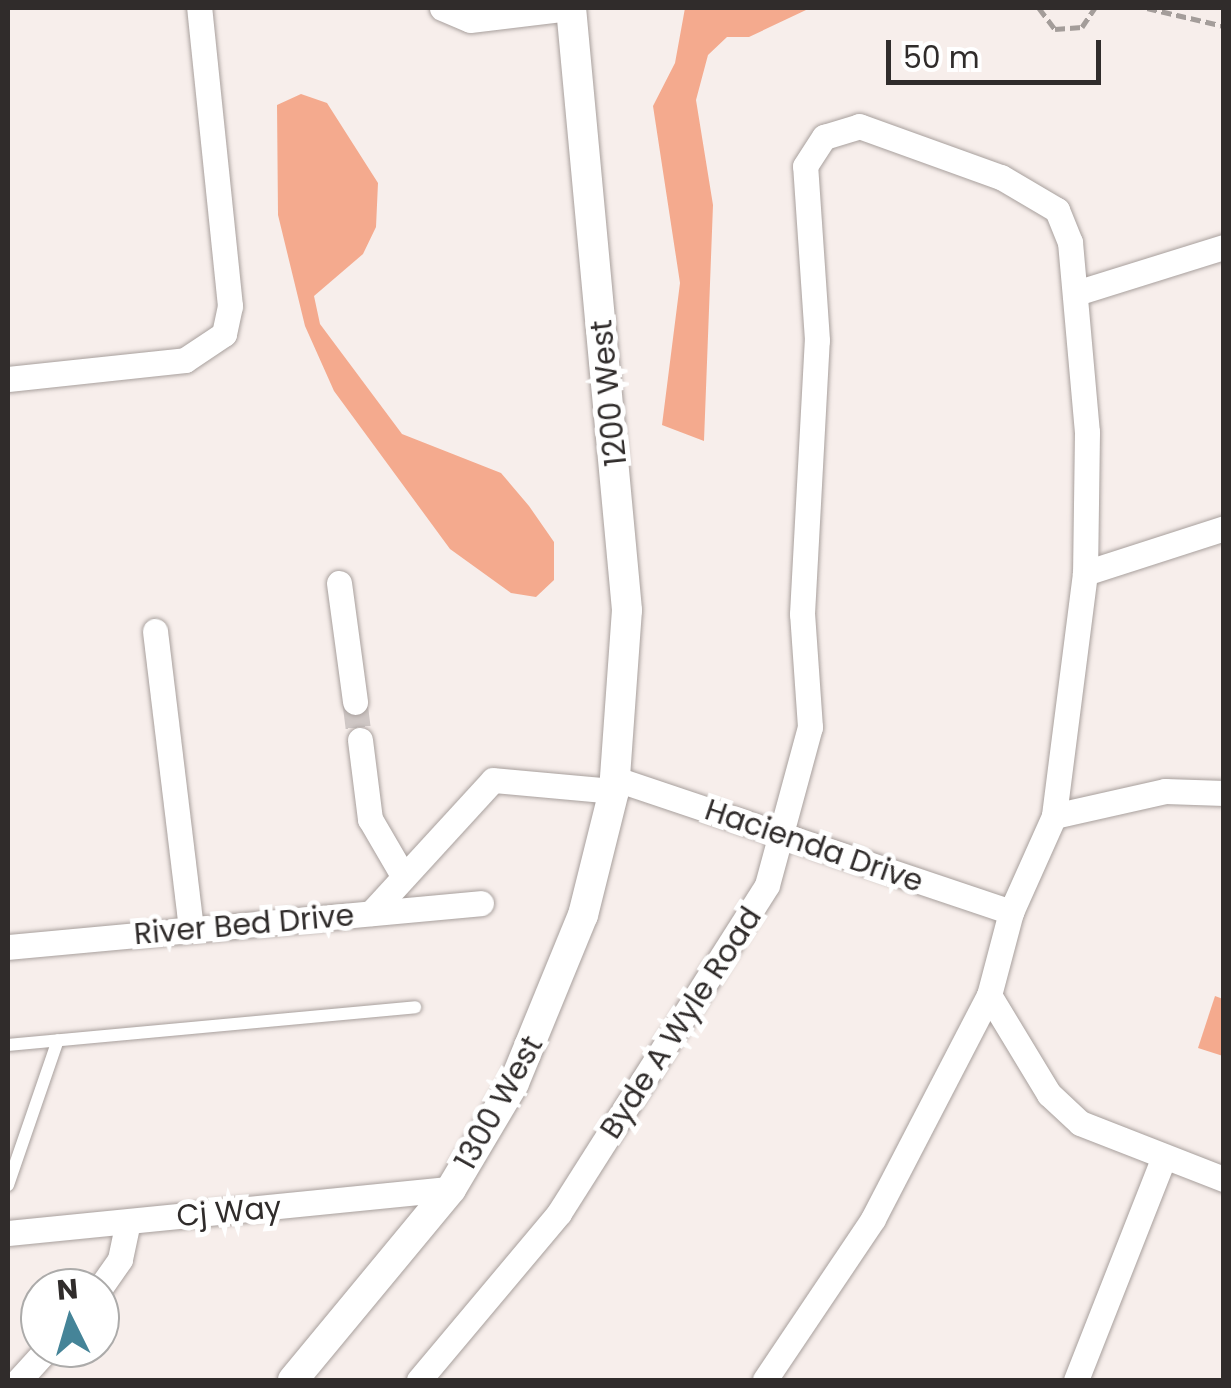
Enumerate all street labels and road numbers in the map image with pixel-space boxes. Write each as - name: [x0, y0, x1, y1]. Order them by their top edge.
- street label: 1200 West: [583, 318, 635, 468]
- street label: Hacienda Drive: [700, 792, 928, 900]
- street label: River Bed Drive: [132, 897, 356, 953]
- street label: Byde A Wyle Road: [593, 901, 769, 1145]
- street label: 1300 West: [448, 1030, 550, 1176]
- street label: Cj Way: [175, 1189, 283, 1235]

